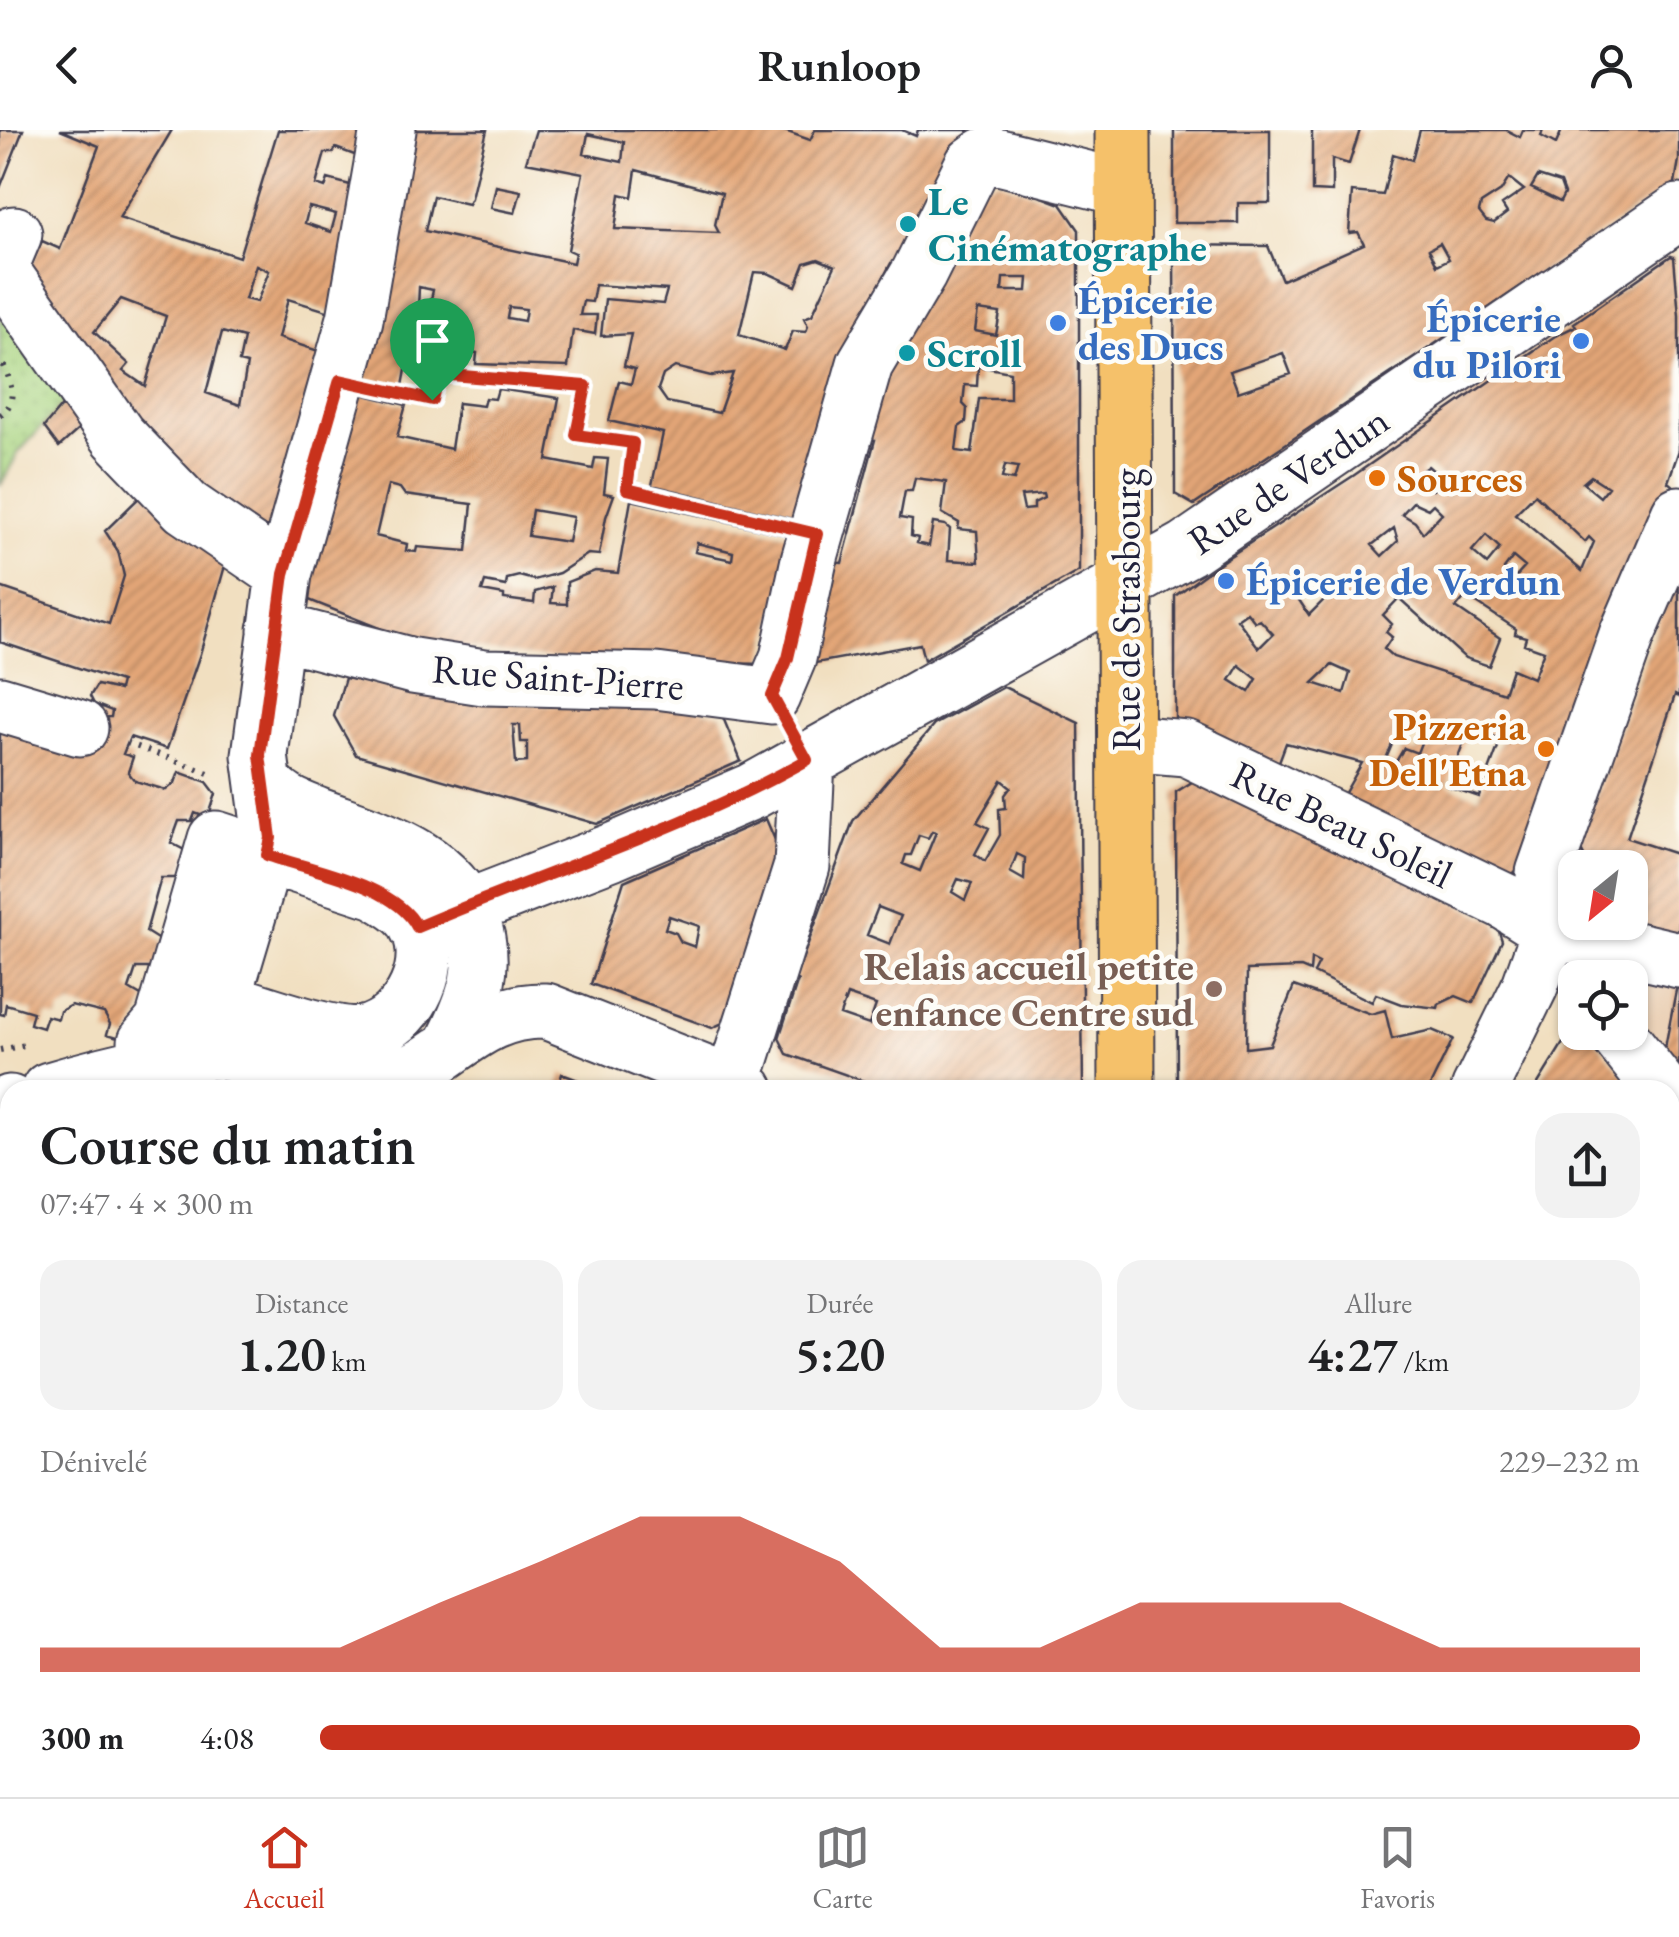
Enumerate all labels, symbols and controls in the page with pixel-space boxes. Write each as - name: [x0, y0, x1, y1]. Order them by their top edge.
- text: Runloop: [758, 36, 921, 94]
- icon: back: [40, 38, 95, 93]
- icon: person: [1584, 38, 1639, 93]
- place label: Le Cinématographe: [928, 175, 1207, 273]
- marker: Le Cinématographe: [897, 213, 919, 235]
- place label: Épicerie des Ducs: [1078, 274, 1224, 372]
- place label: Épicerie du Pilori: [1412, 292, 1561, 390]
- pin: [390, 298, 475, 401]
- marker: Épicerie des Ducs: [1047, 312, 1069, 334]
- icon: arrive: [405, 313, 460, 368]
- place label: Scroll: [927, 327, 1022, 379]
- marker: Épicerie du Pilori: [1570, 330, 1592, 352]
- marker: Scroll: [896, 342, 918, 364]
- street label: Rue de Verdun: [1178, 394, 1398, 566]
- place label: Sources: [1397, 452, 1523, 504]
- marker: Sources: [1366, 467, 1388, 489]
- street label: Rue de Strasbourg: [1100, 468, 1152, 751]
- place label: Épicerie de Verdun: [1246, 555, 1561, 607]
- marker: Épicerie de Verdun: [1215, 570, 1237, 592]
- street label: Rue Saint-Pierre: [430, 642, 686, 712]
- place label: Pizzeria Dell'Etna: [1369, 700, 1526, 798]
- marker: Pizzeria Dell'Etna: [1535, 738, 1557, 760]
- street label: Rue Beau Soleil: [1223, 748, 1461, 900]
- north arrow: [1558, 850, 1648, 940]
- map controls: [1558, 850, 1648, 1050]
- place label: Relais accueil petite enfance Centre sud: [863, 940, 1194, 1038]
- button: locate: [1558, 960, 1648, 1050]
- marker: Relais accueil petite enfance Centre sud: [1203, 978, 1225, 1000]
- text: Course du matin: [40, 1109, 416, 1180]
- button: share: [1535, 1113, 1640, 1218]
- text: 07:47 · 4 × 300 m: [40, 1182, 253, 1224]
- text: Distance: [255, 1285, 348, 1321]
- text: Durée: [807, 1285, 873, 1321]
- text: Allure: [1344, 1285, 1412, 1321]
- text: 1.20: [237, 1321, 326, 1386]
- text: 5:20: [795, 1321, 885, 1386]
- text: 4:27: [1307, 1321, 1398, 1386]
- text: km: [326, 1343, 366, 1379]
- text: /km: [1398, 1343, 1449, 1379]
- text: Dénivelé: [40, 1440, 147, 1482]
- text: 229–232 m: [1499, 1440, 1640, 1482]
- text: 300 m: [40, 1717, 124, 1759]
- text: 4:08: [200, 1717, 254, 1759]
- tab: Accueil: [244, 1820, 325, 1916]
- tab: Carte: [812, 1820, 873, 1916]
- tab: Favoris: [1360, 1820, 1435, 1916]

